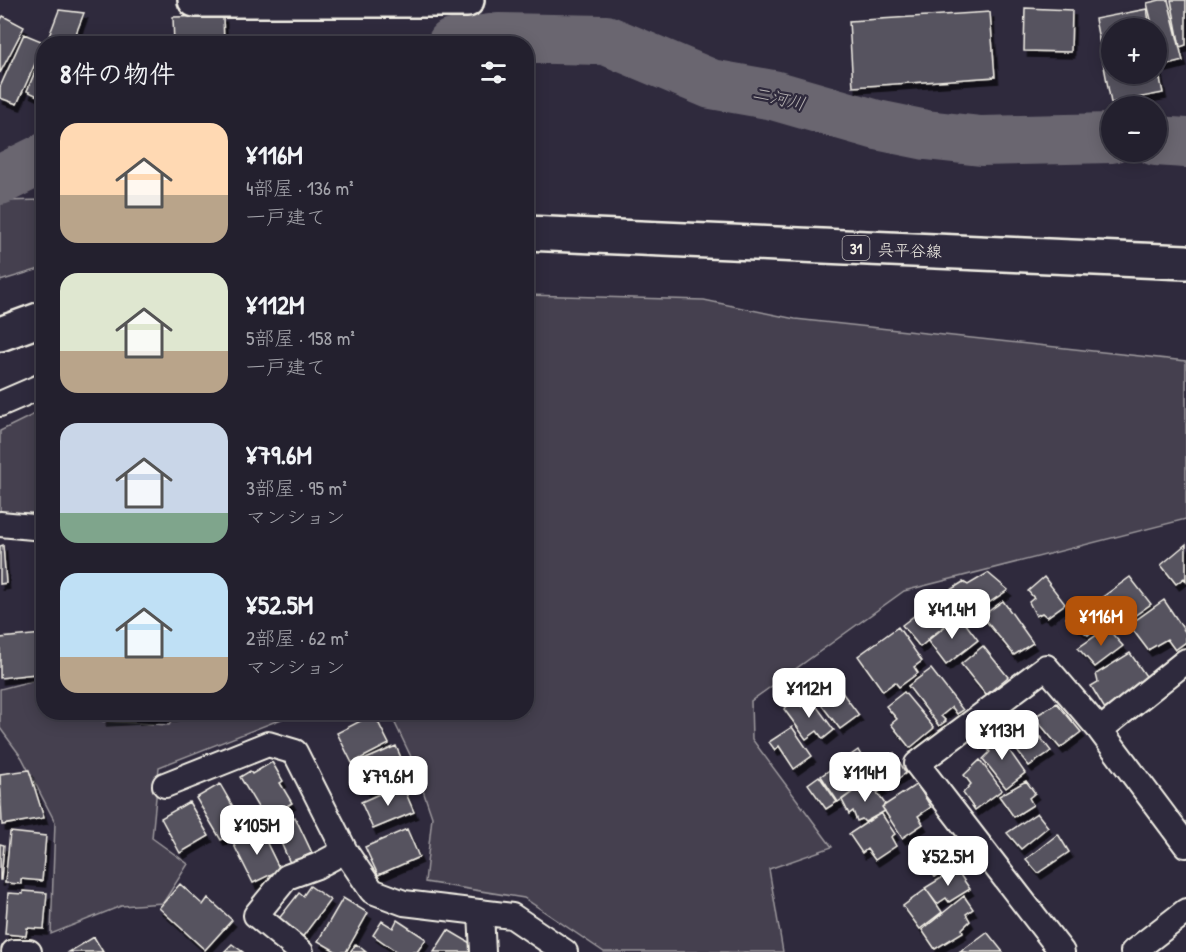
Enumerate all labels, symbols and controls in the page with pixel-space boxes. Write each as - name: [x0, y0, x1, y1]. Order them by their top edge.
- map controls: [1101, 18, 1167, 162]
- button: +: [1101, 18, 1167, 84]
- text: 8件の物件: [60, 56, 175, 91]
- icon: filters: [477, 56, 510, 89]
- water label: 二河川: [750, 80, 808, 116]
- button: −: [1101, 96, 1167, 162]
- text: ¥116M: [246, 137, 303, 172]
- icon: home: [108, 147, 180, 219]
- text: 4部屋 · 136 m²: [246, 174, 354, 201]
- text: 一戸建て: [246, 203, 326, 230]
- road number: 31: [842, 236, 870, 260]
- street label: 呉平谷線: [878, 238, 942, 262]
- text: ¥112M: [246, 287, 305, 322]
- icon: home: [108, 297, 180, 369]
- text: 5部屋 · 158 m²: [246, 324, 355, 351]
- text: 一戸建て: [246, 353, 326, 380]
- text: ¥79.6M: [246, 437, 312, 472]
- icon: home: [108, 447, 180, 519]
- text: 3部屋 · 95 m²: [246, 474, 347, 501]
- text: マンション: [246, 503, 345, 530]
- text: ¥52.5M: [246, 587, 313, 622]
- pin: ¥41.4M: [903, 589, 1001, 640]
- text: ¥41.4M: [928, 595, 976, 622]
- pin: ¥116M: [1059, 596, 1143, 647]
- icon: home: [108, 597, 180, 669]
- text: ¥116M: [1079, 602, 1123, 629]
- text: 2部屋 · 62 m²: [246, 624, 349, 651]
- text: マンション: [246, 653, 345, 680]
- pin: ¥112M: [767, 668, 851, 719]
- text: ¥112M: [786, 674, 832, 701]
- pin: ¥113M: [960, 710, 1044, 761]
- text: ¥113M: [980, 716, 1024, 743]
- pin: ¥114M: [823, 752, 907, 803]
- pin: ¥79.6M: [339, 756, 437, 807]
- text: ¥114M: [843, 758, 887, 785]
- text: ¥79.6M: [363, 762, 413, 789]
- pin: ¥105M: [215, 805, 299, 856]
- text: ¥105M: [234, 811, 280, 838]
- pin: ¥52.5M: [899, 836, 997, 887]
- text: ¥52.5M: [922, 842, 974, 869]

